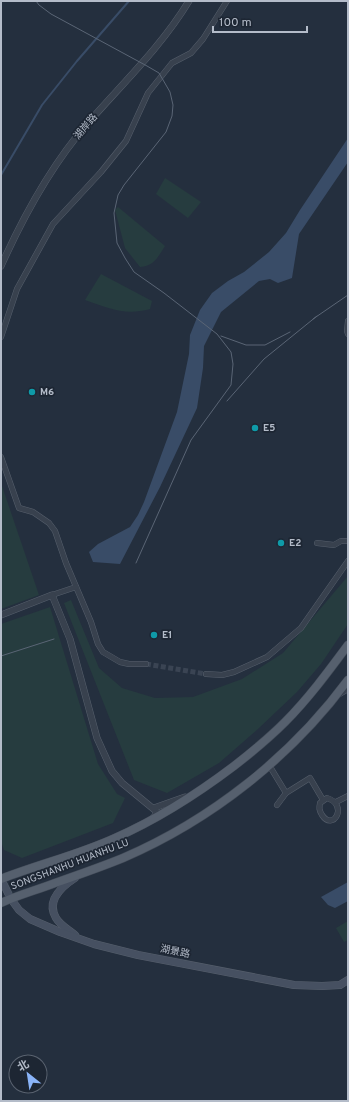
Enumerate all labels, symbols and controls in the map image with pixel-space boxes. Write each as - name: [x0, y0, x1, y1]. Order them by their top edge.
- scale bar: [213, 8, 307, 34]
- text: 100 m: [219, 15, 252, 31]
- street label: 湖岸路: [71, 111, 101, 143]
- place label: M6: [40, 386, 54, 399]
- marker: M6: [27, 387, 37, 397]
- place label: E5: [263, 422, 275, 435]
- marker: E5: [250, 423, 260, 433]
- place label: E2: [289, 537, 301, 550]
- marker: E2: [276, 538, 286, 548]
- place label: E1: [162, 629, 172, 642]
- marker: E1: [149, 630, 159, 640]
- street label: SONGSHANHU HUANHU LU: [9, 836, 131, 894]
- street label: 湖景路: [159, 943, 191, 961]
- north arrow: [8, 1054, 48, 1094]
- text: 北: [15, 1057, 32, 1075]

